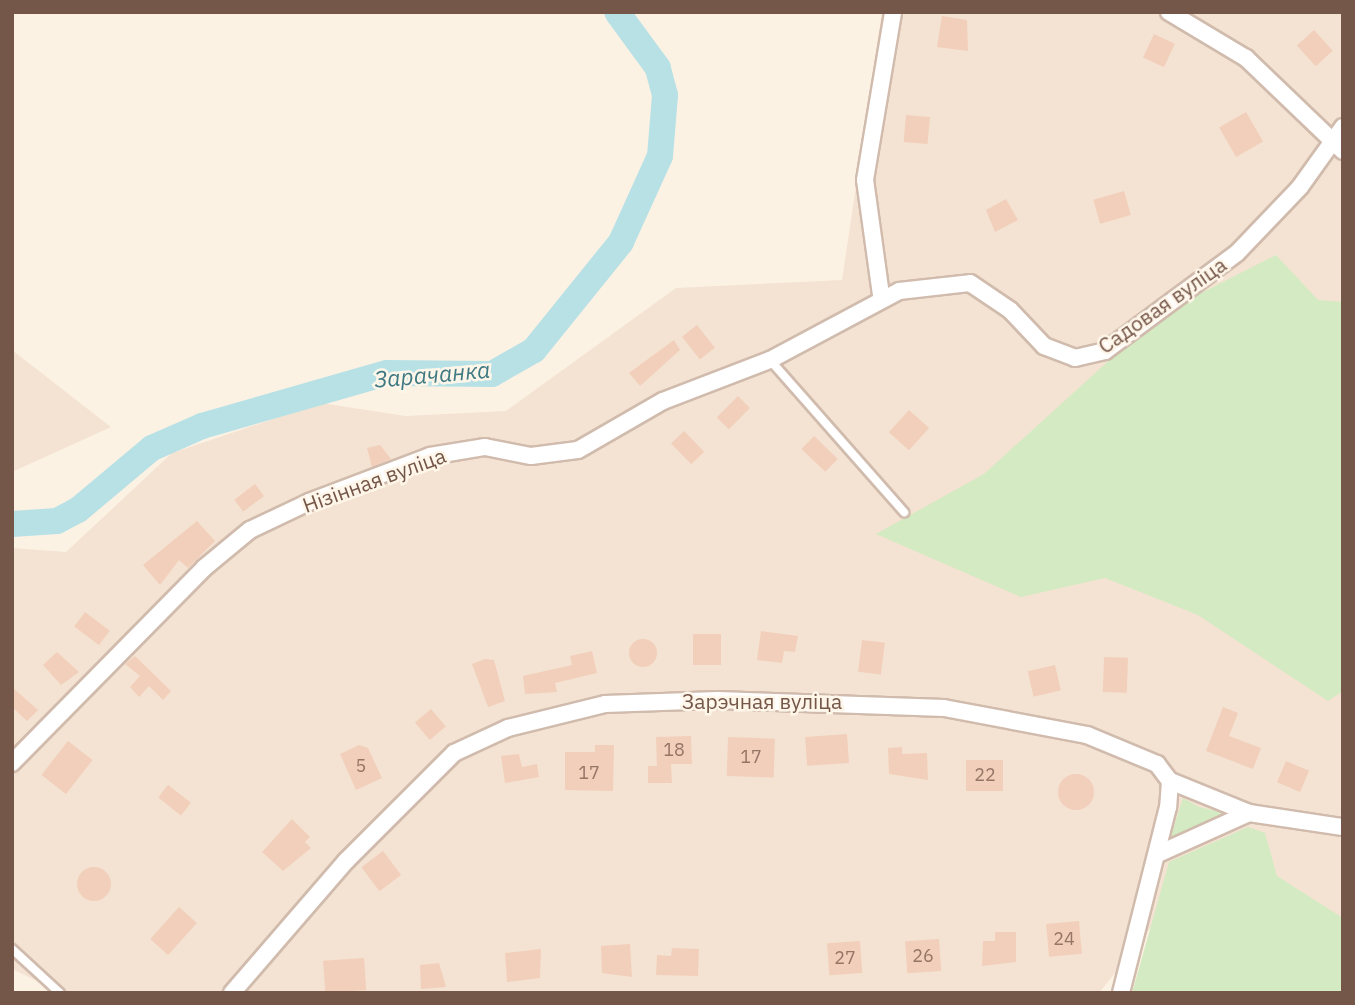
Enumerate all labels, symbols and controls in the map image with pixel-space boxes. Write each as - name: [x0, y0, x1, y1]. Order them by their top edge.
- street label: Садовая вуліца: [1093, 251, 1231, 359]
- water label: Зарачанка: [373, 355, 491, 393]
- street label: Нізінная вуліца: [299, 442, 449, 518]
- street label: Зарэчная вуліца: [682, 688, 842, 714]
- house number: 18: [663, 739, 685, 761]
- house number: 17: [740, 746, 762, 768]
- house number: 5: [356, 755, 366, 777]
- house number: 17: [578, 762, 600, 784]
- house number: 22: [974, 764, 996, 786]
- house number: 24: [1053, 928, 1075, 950]
- house number: 26: [912, 945, 934, 967]
- house number: 27: [834, 947, 856, 969]

